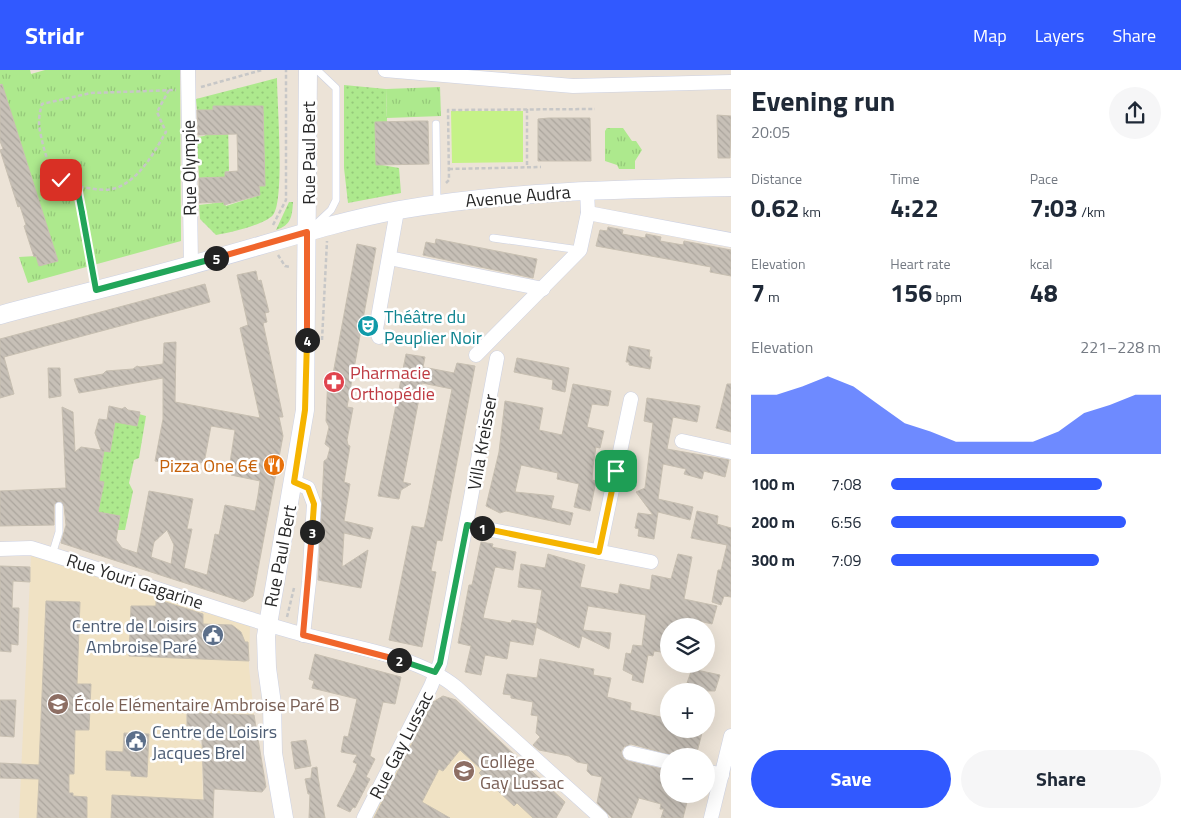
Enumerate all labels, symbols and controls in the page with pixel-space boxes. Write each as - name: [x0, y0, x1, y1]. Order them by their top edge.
- text: Stridr: [25, 17, 84, 53]
- text: Map: [973, 22, 1007, 49]
- text: Layers: [1035, 22, 1084, 49]
- text: Share: [1112, 22, 1156, 49]
- text: Evening run: [751, 79, 895, 122]
- button: share: [1109, 87, 1161, 139]
- street label: Rue Paul Bert: [295, 101, 322, 205]
- street label: Rue Olympie: [175, 120, 203, 216]
- text: 20:05: [751, 120, 790, 144]
- pin: [40, 159, 82, 201]
- icon: check: [47, 166, 75, 194]
- text: Distance: [751, 168, 802, 189]
- text: Time: [890, 168, 920, 189]
- text: Pace: [1030, 168, 1058, 189]
- street label: Avenue Audra: [464, 178, 572, 214]
- text: 0.62: [751, 189, 799, 227]
- text: 4:22: [890, 189, 939, 227]
- text: 7:03: [1030, 189, 1078, 227]
- text: km: [799, 201, 821, 222]
- text: /km: [1078, 201, 1105, 222]
- pin: 5: [204, 246, 228, 270]
- text: 5: [213, 248, 220, 269]
- text: Elevation: [751, 253, 805, 274]
- text: Heart rate: [890, 253, 950, 274]
- text: kcal: [1030, 253, 1053, 274]
- text: 7: [751, 274, 765, 312]
- text: 156: [890, 274, 932, 312]
- text: 48: [1030, 274, 1058, 312]
- text: m: [765, 286, 780, 307]
- text: bpm: [932, 286, 962, 307]
- place label: Théâtre du Peuplier Noir: [384, 303, 482, 351]
- theatre icon: Théâtre du Peuplier Noir: [356, 314, 380, 338]
- pin: 4: [294, 328, 320, 352]
- text: 4: [304, 330, 311, 351]
- text: Elevation: [751, 335, 813, 359]
- text: 221–228 m: [1080, 335, 1161, 359]
- place label: Pharmacie Orthopédie: [350, 359, 435, 407]
- pharmacy icon: Pharmacie Orthopédie: [322, 370, 346, 394]
- street label: Villa Kreisser: [460, 392, 504, 492]
- pin: [595, 450, 637, 492]
- place label: Pizza One 6€: [159, 452, 258, 479]
- restaurant icon: Pizza One 6€: [262, 453, 286, 477]
- icon: arrive: [602, 457, 630, 485]
- text: 100 m: [751, 472, 795, 496]
- text: 7:08: [831, 472, 861, 496]
- street label: Rue Paul Bert: [257, 502, 303, 609]
- text: 200 m: [751, 510, 795, 534]
- text: 6:56: [831, 510, 861, 534]
- pin: 1: [470, 516, 494, 540]
- text: 1: [479, 518, 486, 539]
- pin: 3: [300, 520, 324, 544]
- text: 3: [309, 522, 316, 543]
- street label: Rue Youri Gagarine: [63, 546, 207, 616]
- text: 300 m: [751, 548, 795, 572]
- text: 7:09: [831, 548, 861, 572]
- place label: Centre de Loisirs Ambroise Paré: [72, 612, 197, 660]
- map controls: [660, 618, 715, 803]
- button: layers: [660, 618, 715, 673]
- public building icon: Centre de Loisirs Ambroise Paré: [201, 623, 225, 647]
- pin: 2: [386, 648, 412, 672]
- text: 2: [396, 650, 403, 671]
- button: +: [660, 683, 715, 738]
- street label: Rue Gay Lussac: [362, 686, 440, 804]
- place label: École Elémentaire Ambroise Paré B: [74, 691, 340, 718]
- school or university icon: École Elémentaire Ambroise Paré B: [46, 692, 70, 716]
- place label: Centre de Loisirs Jacques Brel: [152, 718, 277, 766]
- public building icon: Centre de Loisirs Jacques Brel: [124, 729, 148, 753]
- place label: Collège Gay Lussac: [480, 748, 565, 796]
- button: −: [660, 748, 715, 803]
- button: Save: [751, 750, 951, 808]
- button: Share: [961, 750, 1161, 808]
- school or university icon: Collège Gay Lussac: [452, 759, 476, 783]

